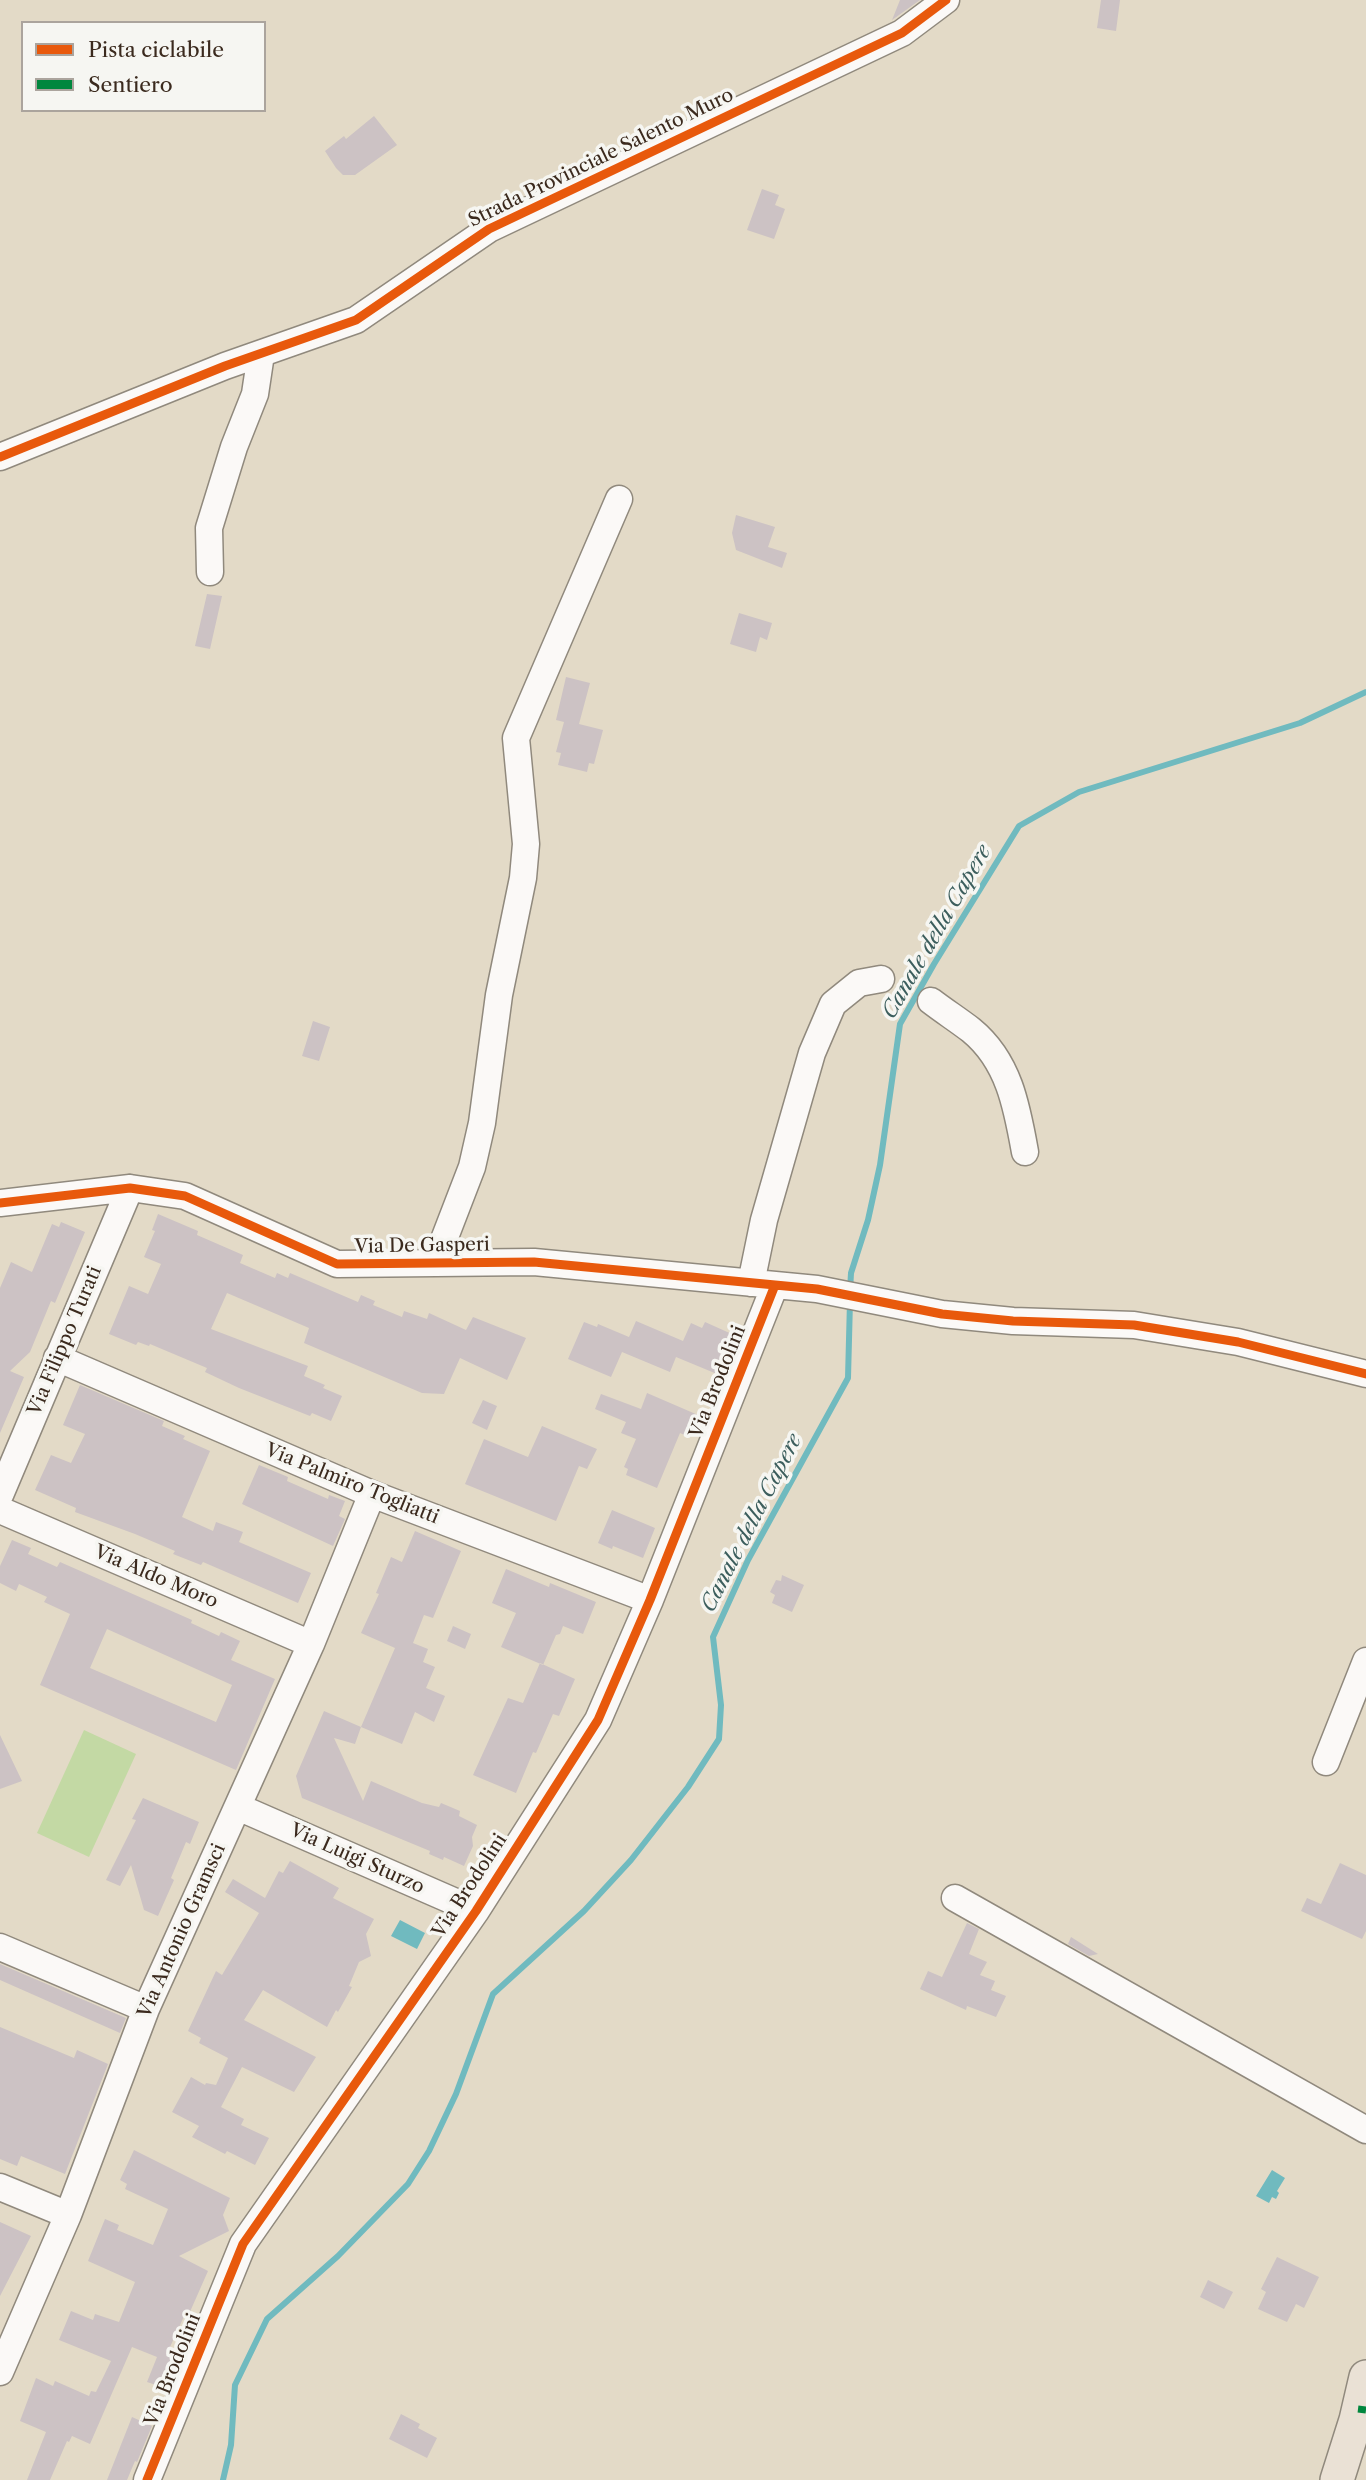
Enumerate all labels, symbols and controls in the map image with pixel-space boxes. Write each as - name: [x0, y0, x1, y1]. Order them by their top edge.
- legend: [21, 21, 266, 112]
- text: Pista ciclabile: [88, 37, 224, 62]
- text: Sentiero: [88, 72, 173, 97]
- street label: Strada Provinciale Salento Muro: [465, 84, 737, 232]
- water label: Canale della Capere: [877, 841, 997, 1023]
- street label: Via De Gasperi: [354, 1233, 490, 1259]
- street label: Via Filippo Turati: [23, 1263, 107, 1419]
- street label: Via Brodolini: [685, 1322, 751, 1442]
- water label: Canale della Capere: [696, 1430, 808, 1616]
- street label: Via Palmiro Togliatti: [262, 1439, 442, 1529]
- street label: Via Aldo Moro: [91, 1541, 221, 1613]
- street label: Via Luigi Sturzo: [286, 1819, 428, 1899]
- street label: Via Brodolini: [428, 1830, 512, 1942]
- street label: Via Antonio Gramsci: [133, 1840, 231, 2022]
- street label: Via Brodolini: [140, 2310, 206, 2430]

